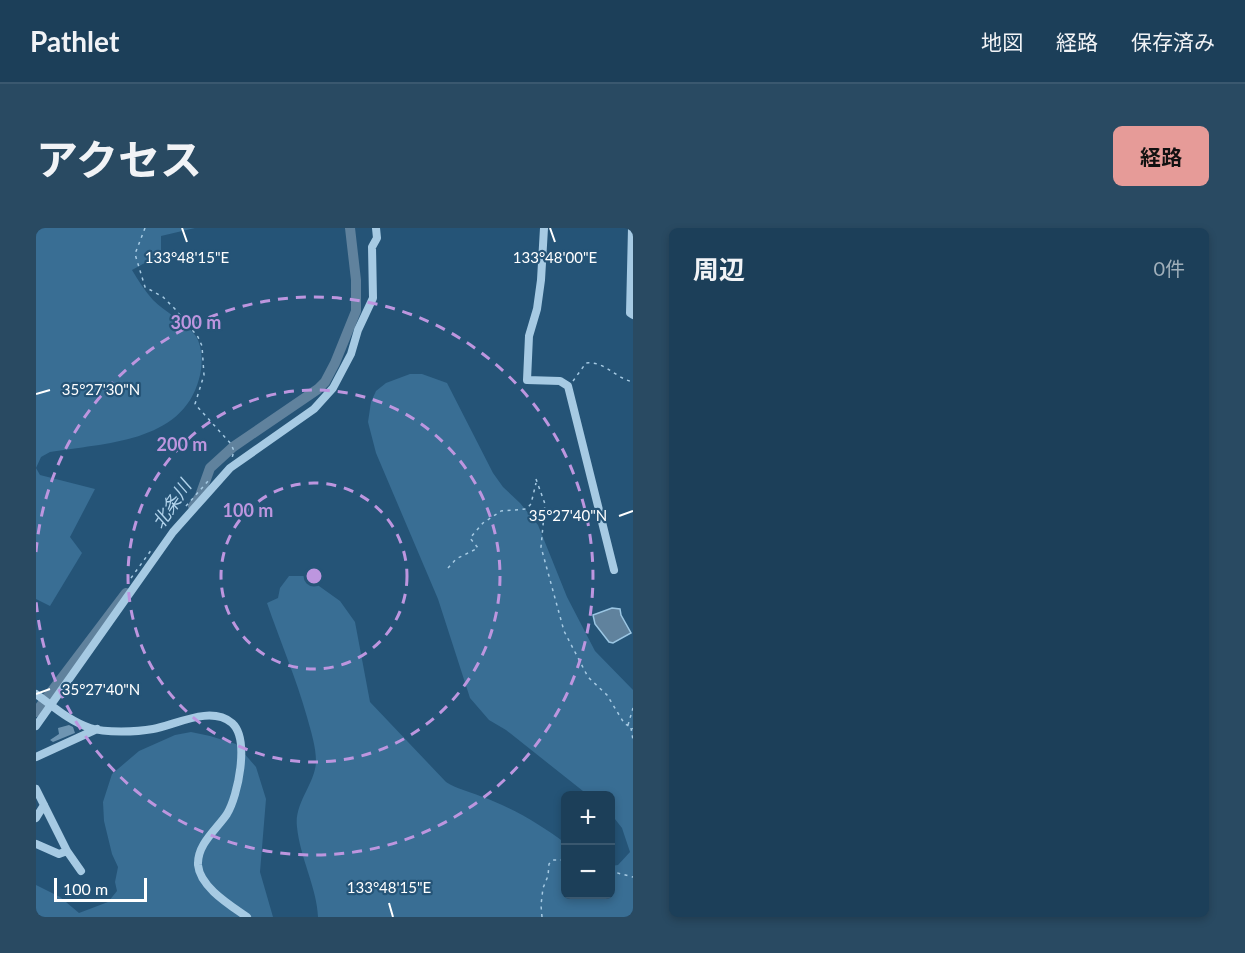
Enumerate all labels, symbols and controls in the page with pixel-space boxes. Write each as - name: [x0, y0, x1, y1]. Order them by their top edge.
- text: Pathlet: [30, 24, 119, 58]
- text: 地図: [981, 29, 1023, 54]
- text: 経路: [1056, 29, 1098, 54]
- text: 保存済み: [1131, 29, 1215, 54]
- button: 経路: [1113, 126, 1209, 186]
- text: アクセス: [36, 134, 202, 184]
- text: 133°48'15"E: [145, 248, 229, 266]
- text: 133°48'00"E: [513, 248, 597, 266]
- text: 周辺: [693, 253, 745, 285]
- text: 0件: [1153, 256, 1185, 280]
- text: 300 m: [171, 311, 221, 333]
- text: 35°27'30"N: [62, 380, 140, 398]
- text: 200 m: [157, 433, 207, 455]
- water label: 北条川: [147, 474, 196, 533]
- text: 100 m: [223, 499, 273, 521]
- text: 35°27'40"N: [529, 506, 607, 524]
- centre of rings: [304, 566, 324, 586]
- text: 35°27'40"N: [62, 680, 140, 698]
- map controls: [561, 791, 615, 899]
- button: +: [561, 791, 615, 845]
- button: −: [561, 845, 615, 899]
- scale bar: [54, 875, 147, 902]
- text: 133°48'15"E: [347, 878, 431, 896]
- text: 100 m: [63, 879, 108, 898]

